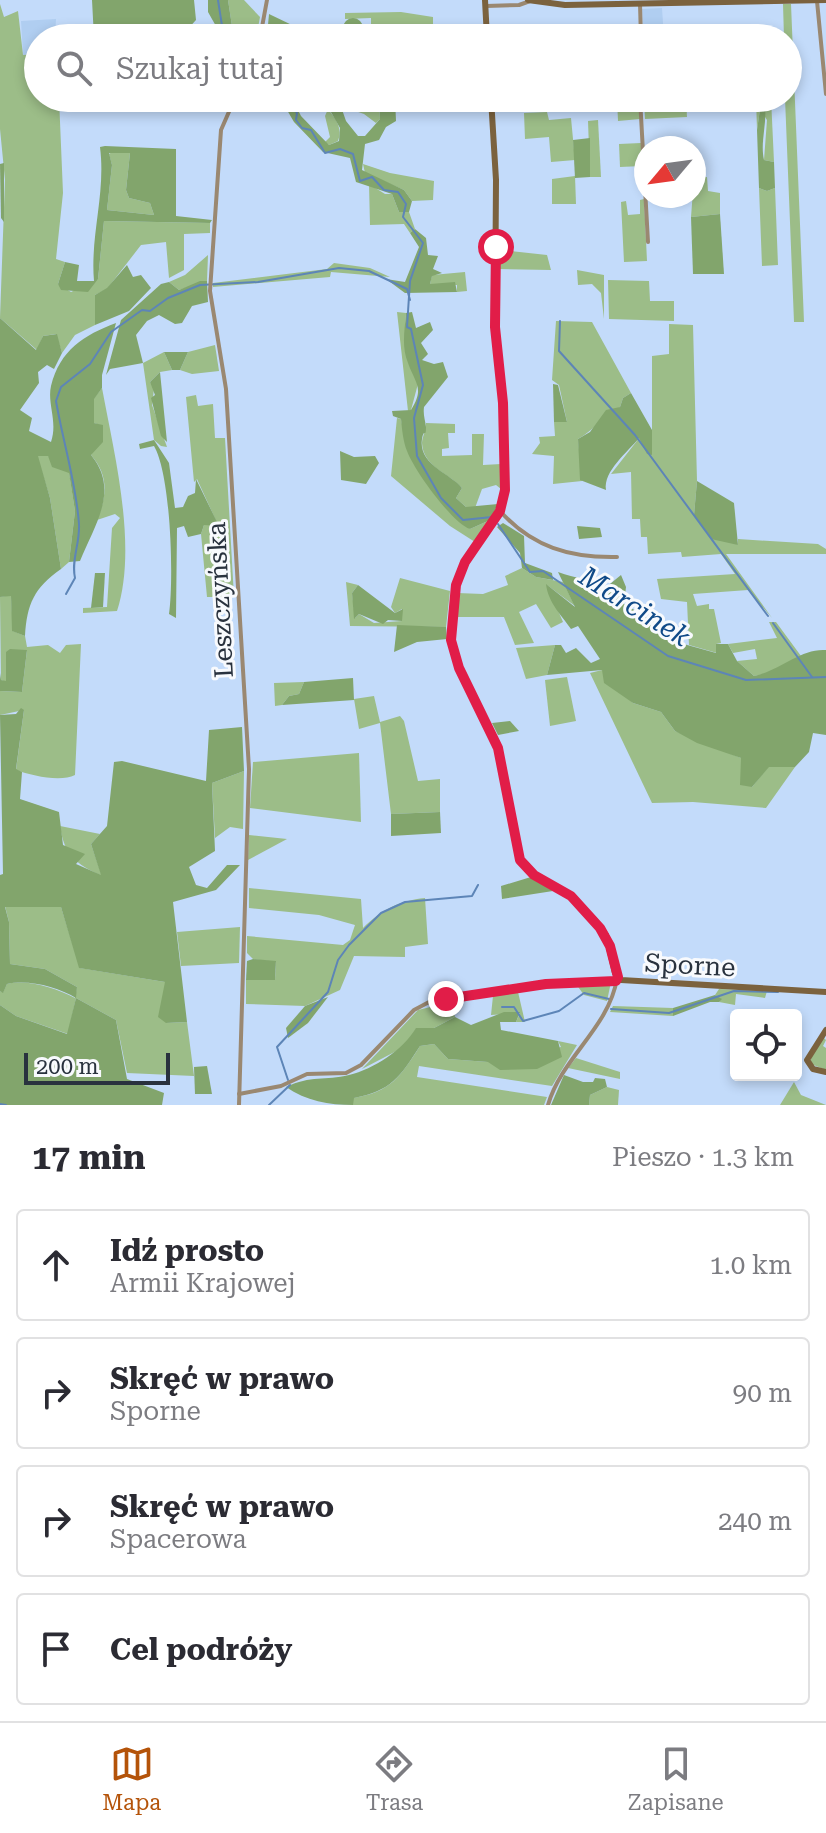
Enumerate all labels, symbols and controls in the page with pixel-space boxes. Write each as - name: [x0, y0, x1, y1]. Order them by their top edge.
- search box: [24, 24, 802, 112]
- icon: search: [52, 46, 96, 90]
- text: Szukaj tutaj: [116, 51, 284, 86]
- north arrow: [634, 136, 706, 208]
- route start: [478, 229, 514, 265]
- street label: Leszczyńska: [201, 521, 239, 679]
- water label: Marcinek: [572, 559, 697, 654]
- street label: Sporne: [644, 948, 736, 982]
- route end: [428, 981, 464, 1017]
- map controls: [730, 1009, 802, 1081]
- button: locate: [730, 1009, 802, 1081]
- scale bar: [24, 1049, 170, 1085]
- text: 200 m: [36, 1054, 99, 1079]
- text: 17 min: [32, 1137, 146, 1177]
- text: Pieszo · 1.3 km: [612, 1142, 794, 1172]
- text: Idź prosto: [110, 1233, 264, 1268]
- icon: ahead: [34, 1243, 78, 1287]
- text: 1.0 km: [709, 1250, 792, 1280]
- text: Armii Krajowej: [110, 1268, 295, 1298]
- text: Skręć w prawo: [110, 1361, 334, 1396]
- icon: right: [34, 1371, 78, 1415]
- text: 90 m: [733, 1378, 792, 1408]
- text: Sporne: [110, 1396, 201, 1426]
- text: Skręć w prawo: [110, 1489, 334, 1524]
- icon: right: [34, 1499, 78, 1543]
- text: 240 m: [718, 1506, 792, 1536]
- text: Spacerowa: [110, 1524, 247, 1554]
- icon: arrive: [34, 1627, 78, 1671]
- text: Cel podróży: [110, 1632, 292, 1667]
- tab: Mapa: [102, 1742, 161, 1815]
- tab: Trasa: [366, 1742, 423, 1815]
- tab: Zapisane: [628, 1742, 724, 1815]

